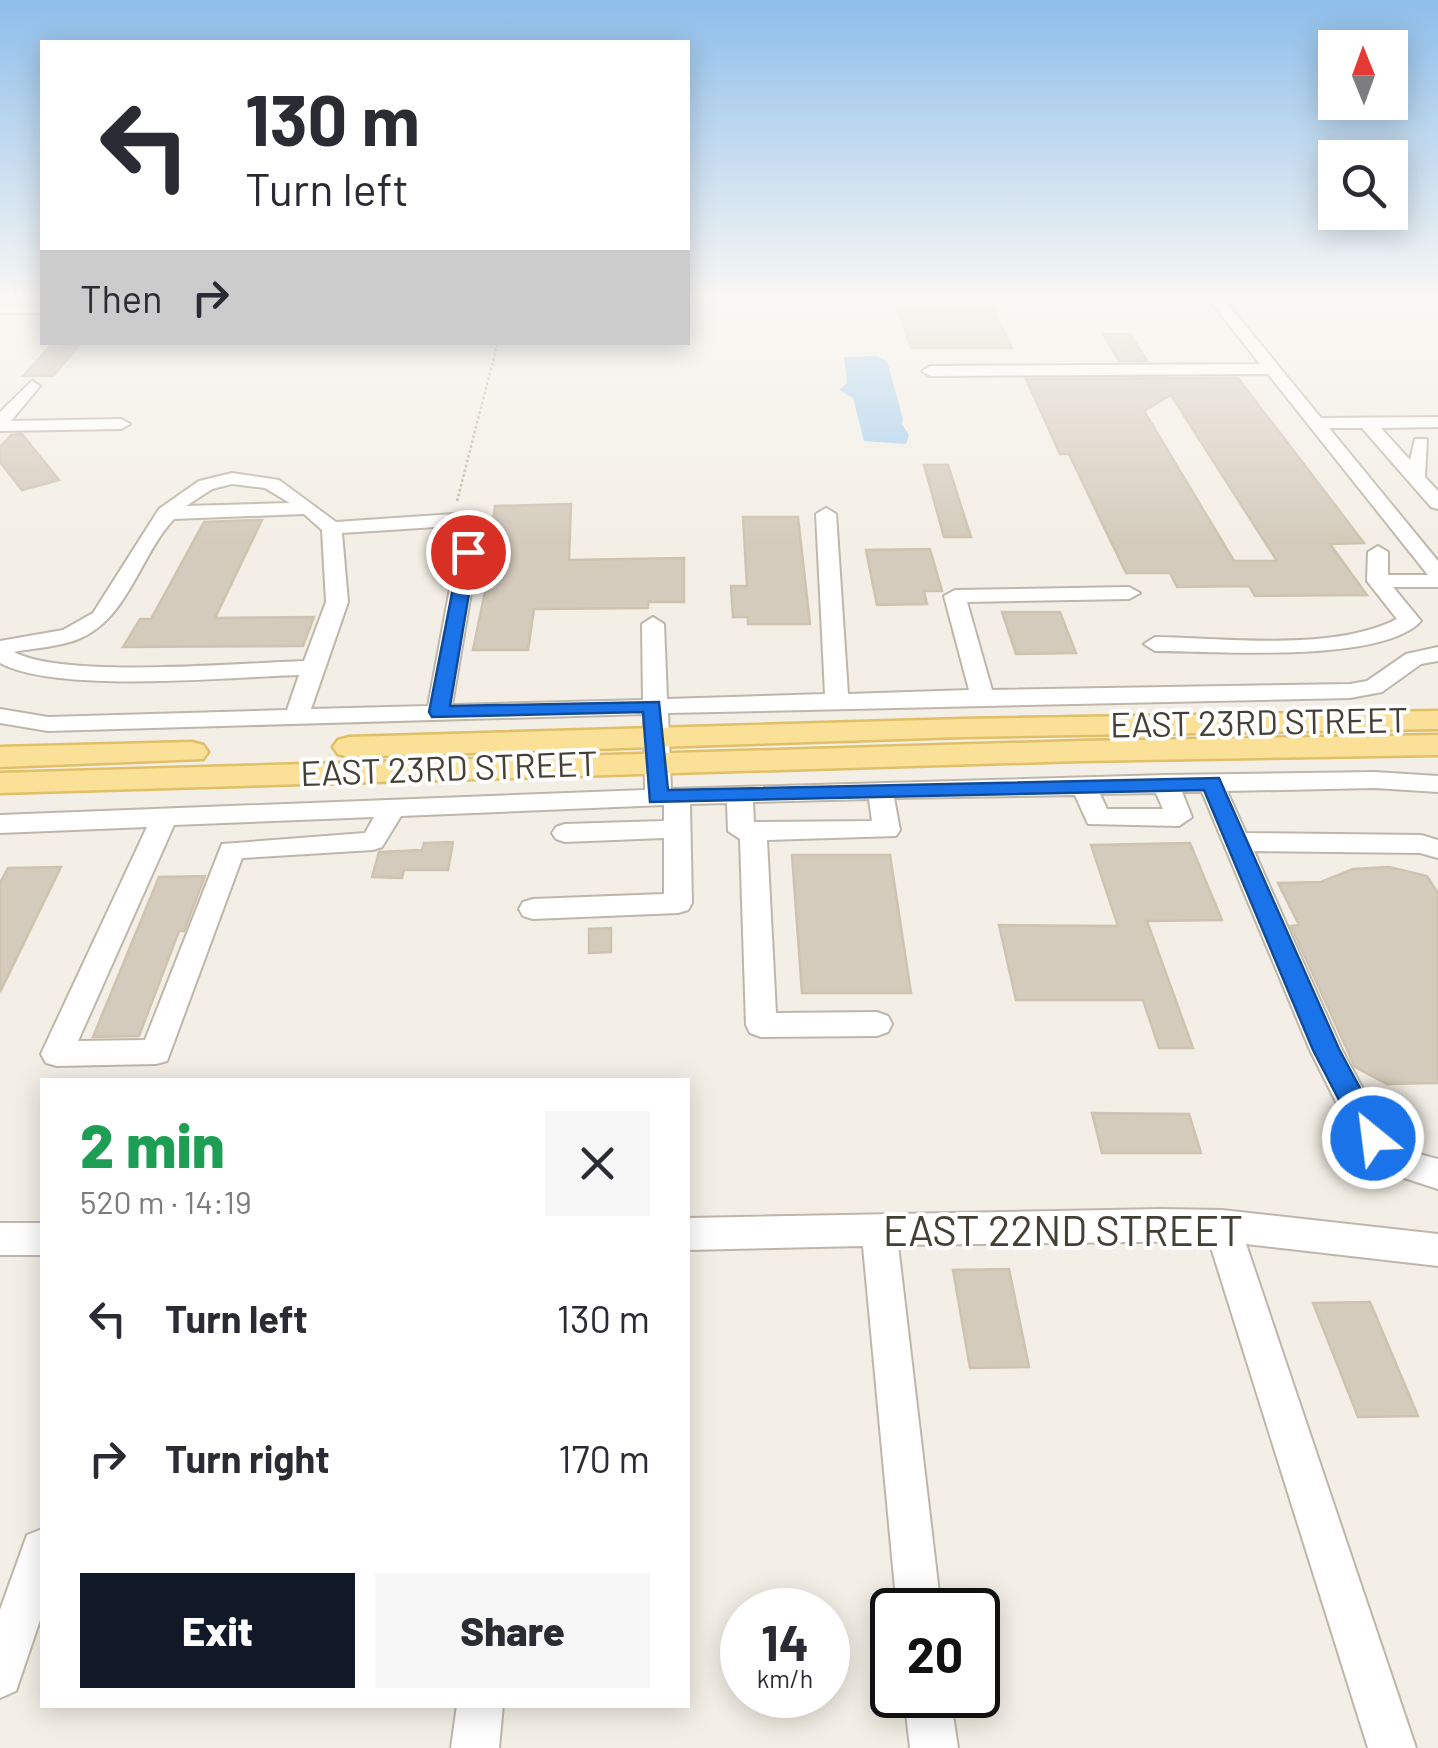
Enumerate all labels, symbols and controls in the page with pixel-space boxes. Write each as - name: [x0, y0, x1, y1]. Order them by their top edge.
- north arrow: [1318, 30, 1408, 120]
- map controls: [1318, 30, 1408, 230]
- text: 130 m: [245, 76, 420, 160]
- icon: left: [80, 80, 210, 210]
- button: search: [1318, 140, 1408, 230]
- text: Turn left: [245, 161, 409, 215]
- icon: right: [183, 270, 238, 325]
- text: Then: [80, 275, 163, 321]
- pin: [426, 510, 511, 595]
- icon: arrive: [441, 525, 496, 580]
- street label: EAST 23RD STREET: [1110, 697, 1408, 745]
- street label: EAST 23RD STREET: [299, 741, 598, 793]
- position arrow: [1321, 1086, 1425, 1190]
- text: 2 min: [80, 1108, 225, 1180]
- button: close: [545, 1111, 650, 1216]
- text: 520 m · 14:19: [80, 1182, 252, 1220]
- street label: EAST 22ND STREET: [883, 1204, 1243, 1254]
- icon: left: [80, 1291, 135, 1346]
- text: Turn left: [165, 1295, 308, 1341]
- text: 130 m: [557, 1295, 650, 1341]
- icon: right: [80, 1431, 135, 1486]
- text: Turn right: [165, 1435, 330, 1481]
- text: 170 m: [558, 1435, 650, 1481]
- button: Exit: [80, 1573, 355, 1688]
- button: Share: [375, 1573, 650, 1688]
- speed limit sign: 20: [870, 1588, 1000, 1718]
- text: 14: [761, 1611, 809, 1671]
- text: km/h: [757, 1663, 813, 1693]

